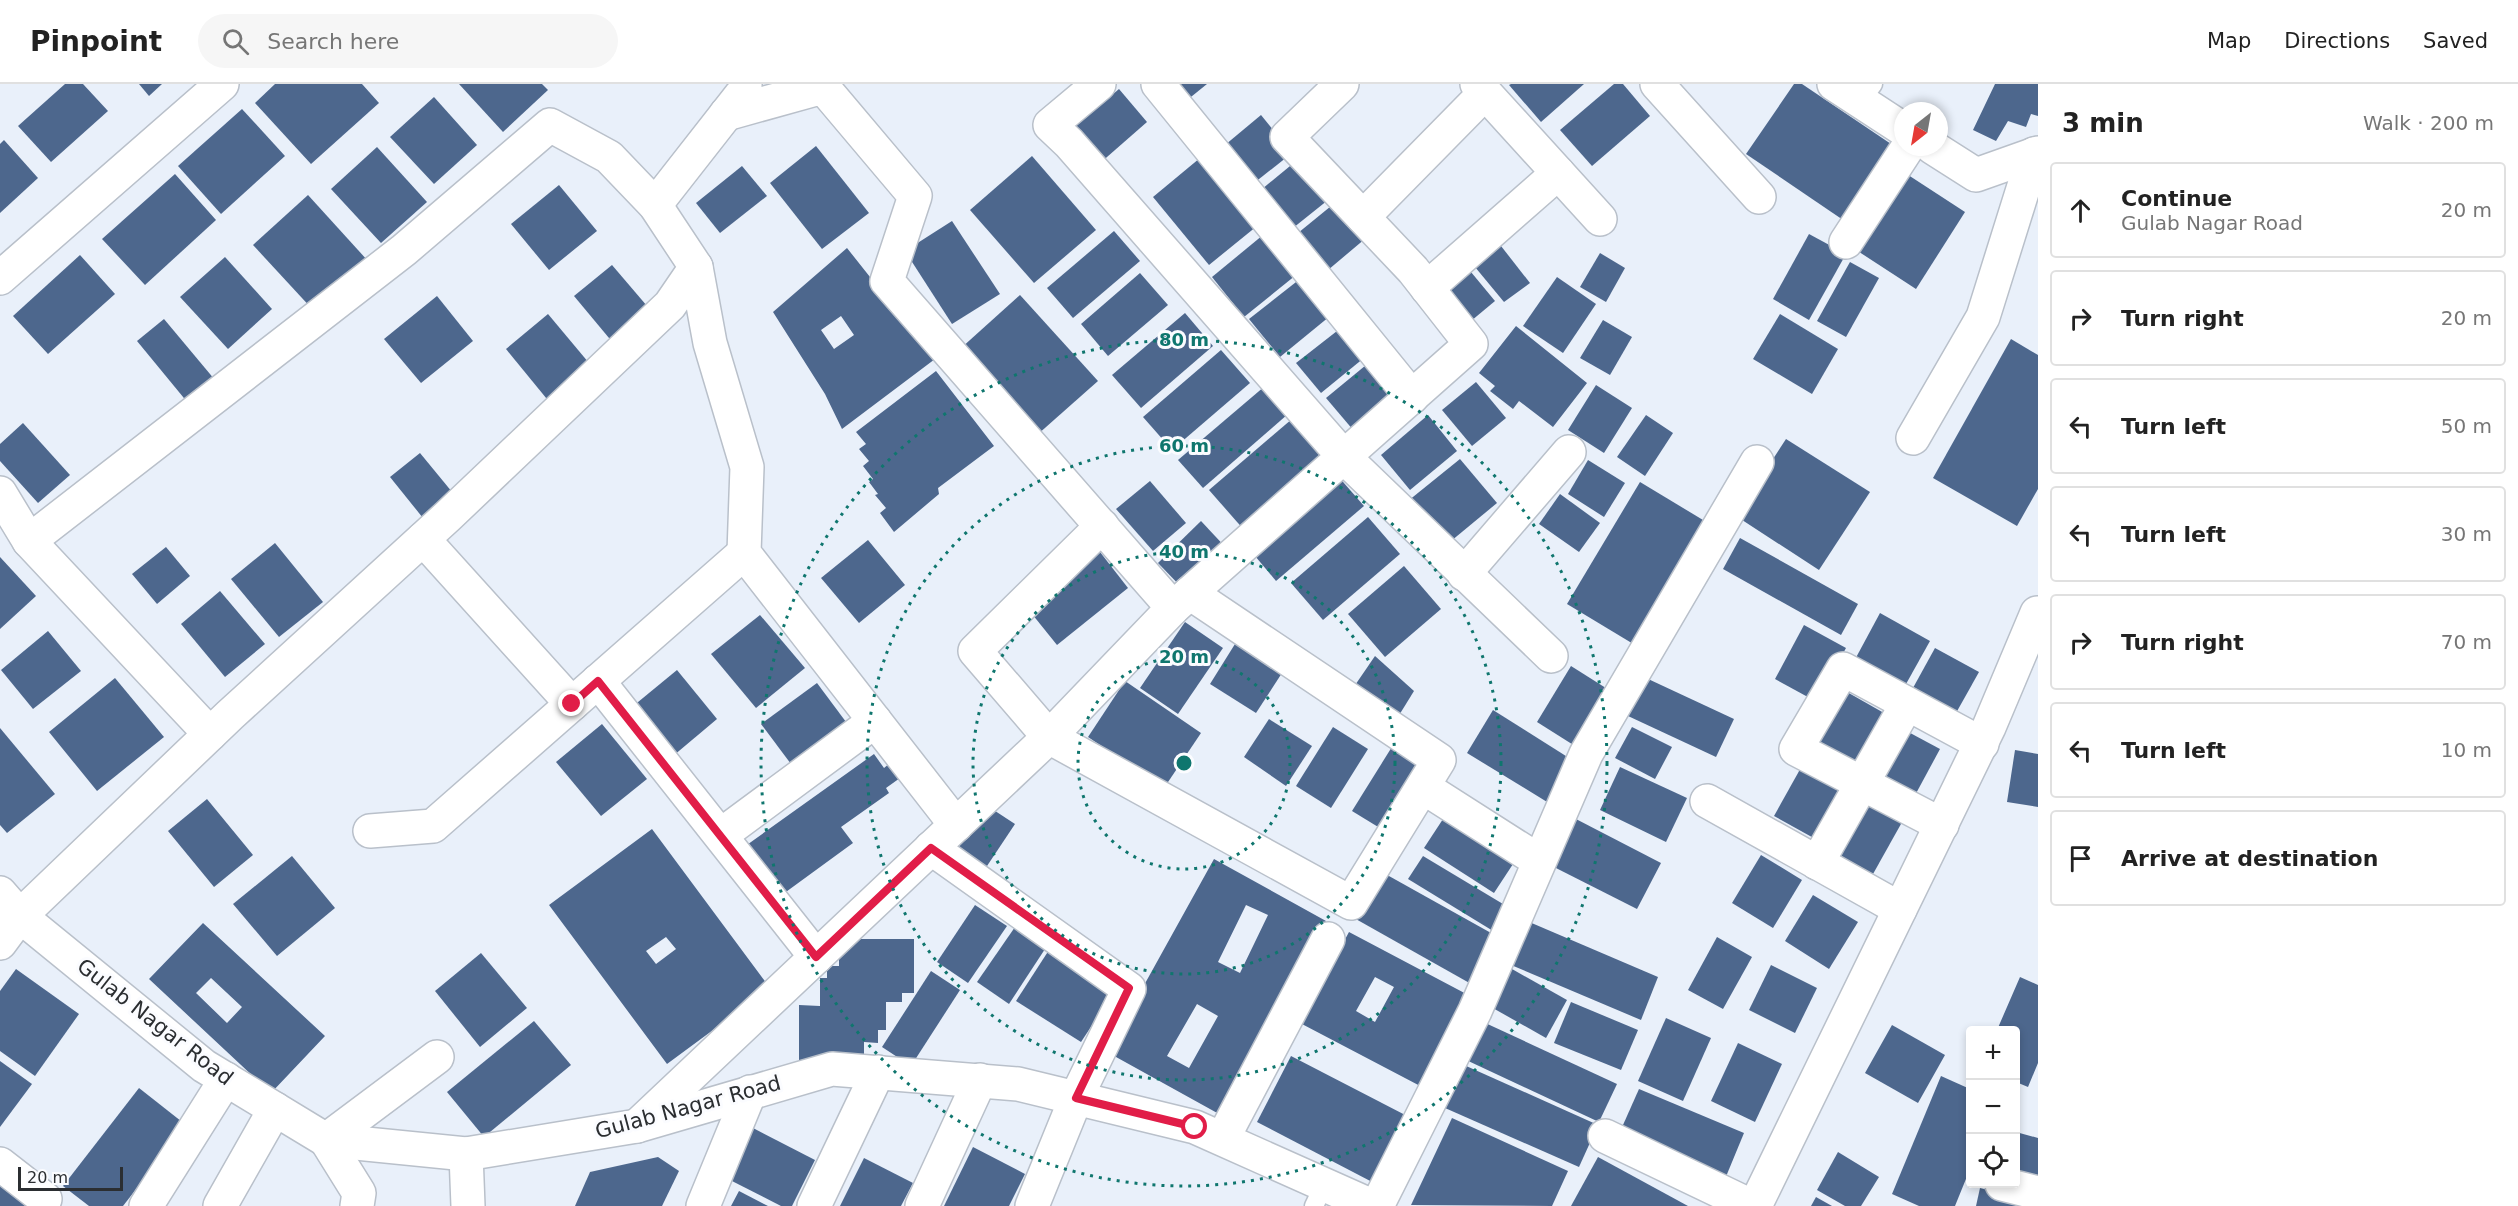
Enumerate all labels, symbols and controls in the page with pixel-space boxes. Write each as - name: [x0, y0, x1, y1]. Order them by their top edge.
- search box: [198, 14, 618, 68]
- text: Pinpoint: [30, 25, 162, 58]
- icon: search: [219, 25, 252, 58]
- text: Search here: [267, 29, 399, 54]
- text: Map: [2207, 29, 2251, 53]
- text: Directions: [2284, 29, 2390, 53]
- text: Saved: [2423, 29, 2488, 53]
- north arrow: [1894, 102, 1948, 156]
- text: 3 min: [2062, 108, 2144, 138]
- text: Walk · 200 m: [2363, 111, 2494, 135]
- text: Continue: [2121, 186, 2232, 211]
- icon: ahead: [2064, 194, 2097, 227]
- text: 20 m: [2441, 198, 2492, 222]
- text: Gulab Nagar Road: [2121, 211, 2303, 235]
- icon: right: [2064, 302, 2097, 335]
- text: Turn right: [2121, 306, 2244, 331]
- text: 20 m: [2441, 306, 2492, 330]
- text: 80 m: [1159, 329, 1209, 350]
- icon: left: [2064, 410, 2097, 443]
- text: Turn left: [2121, 414, 2226, 439]
- text: 50 m: [2441, 414, 2492, 438]
- text: 60 m: [1159, 435, 1209, 456]
- icon: left: [2064, 518, 2097, 551]
- text: Turn left: [2121, 522, 2226, 547]
- text: 30 m: [2441, 522, 2492, 546]
- text: 40 m: [1159, 541, 1209, 562]
- icon: right: [2064, 626, 2097, 659]
- text: Turn right: [2121, 630, 2244, 655]
- text: 70 m: [2441, 630, 2492, 654]
- text: 20 m: [1159, 646, 1209, 667]
- route end: [558, 690, 584, 716]
- icon: left: [2064, 734, 2097, 767]
- text: Turn left: [2121, 738, 2226, 763]
- text: 10 m: [2441, 738, 2492, 762]
- centre of rings: [1174, 753, 1194, 773]
- icon: arrive: [2064, 842, 2097, 875]
- text: Arrive at destination: [2121, 846, 2378, 871]
- street label: Gulab Nagar Road: [72, 954, 238, 1090]
- map controls: [1966, 1026, 2020, 1188]
- button: +: [1966, 1026, 2020, 1080]
- street label: Gulab Nagar Road: [593, 1071, 783, 1143]
- button: −: [1966, 1080, 2020, 1134]
- route start: [1181, 1113, 1207, 1139]
- button: locate: [1966, 1134, 2020, 1188]
- scale bar: [18, 1164, 123, 1192]
- text: 20 m: [27, 1168, 68, 1187]

